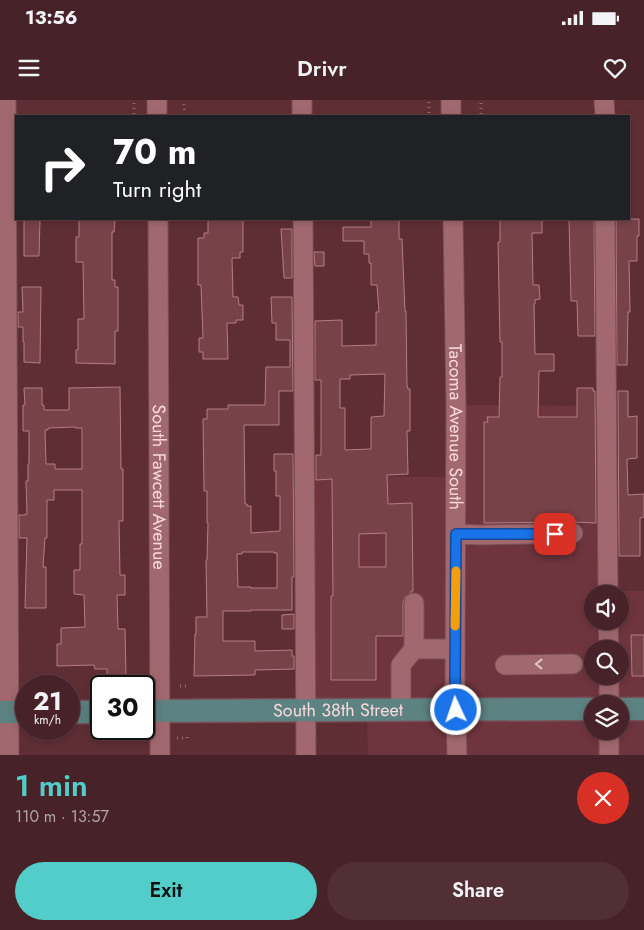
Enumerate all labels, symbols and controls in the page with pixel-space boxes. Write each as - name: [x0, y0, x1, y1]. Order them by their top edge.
- text: 13:56: [25, 4, 78, 31]
- text: Drivr: [297, 52, 347, 84]
- icon: menu: [15, 54, 43, 82]
- icon: heart: [601, 54, 629, 82]
- text: 70 m: [113, 127, 196, 177]
- icon: right: [30, 135, 95, 200]
- text: Turn right: [113, 173, 201, 205]
- street label: Tacoma Avenue South: [442, 344, 469, 510]
- street label: South Fawcett Avenue: [146, 404, 172, 570]
- pin: [534, 513, 576, 555]
- icon: arrive: [541, 520, 569, 548]
- map controls: [584, 585, 629, 740]
- button: sound: [584, 585, 629, 630]
- button: search: [584, 640, 629, 685]
- one-way arrow: [535, 659, 542, 669]
- speed limit sign: 30: [90, 675, 155, 740]
- text: 21: [33, 683, 62, 719]
- position arrow: [429, 683, 481, 735]
- button: layers: [584, 695, 629, 740]
- street label: South 38th Street: [273, 697, 404, 723]
- text: km/h: [34, 711, 61, 729]
- text: 1 min: [15, 764, 88, 807]
- button: close: [577, 772, 629, 824]
- text: 110 m · 13:57: [15, 805, 109, 828]
- button: Exit: [15, 862, 317, 920]
- button: Share: [327, 862, 629, 920]

